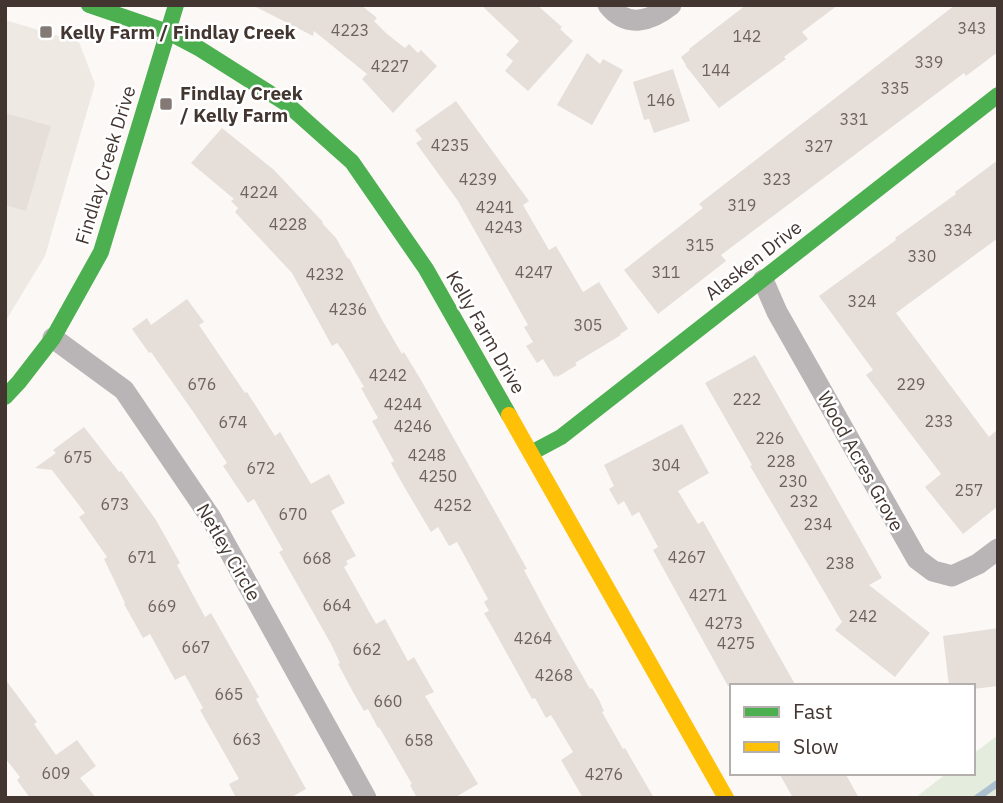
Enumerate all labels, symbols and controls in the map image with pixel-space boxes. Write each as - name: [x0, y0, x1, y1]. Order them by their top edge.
- house number: 343: [958, 18, 986, 38]
- place label: Kelly Farm / Findlay Creek: [60, 20, 296, 44]
- house number: 4223: [331, 20, 369, 40]
- marker: Kelly Farm / Findlay Creek: [38, 24, 54, 40]
- house number: 142: [733, 26, 761, 46]
- house number: 339: [915, 52, 943, 72]
- house number: 4227: [371, 56, 409, 76]
- house number: 144: [702, 60, 730, 80]
- house number: 335: [881, 78, 909, 98]
- place label: Findlay Creek / Kelly Farm: [180, 81, 303, 127]
- street label: Findlay Creek Drive: [69, 83, 141, 247]
- house number: 146: [647, 90, 675, 110]
- marker: Findlay Creek / Kelly Farm: [158, 96, 174, 112]
- house number: 331: [840, 109, 868, 129]
- house number: 4235: [431, 135, 469, 155]
- house number: 327: [805, 136, 833, 156]
- house number: 4239: [459, 169, 497, 189]
- house number: 323: [763, 169, 791, 189]
- house number: 4224: [240, 182, 278, 202]
- house number: 319: [728, 195, 756, 215]
- house number: 4241: [476, 197, 514, 217]
- house number: 4228: [269, 214, 307, 234]
- street label: Alasken Drive: [700, 215, 806, 305]
- house number: 4243: [485, 217, 523, 237]
- house number: 334: [944, 220, 972, 240]
- house number: 315: [686, 235, 714, 255]
- house number: 330: [908, 246, 936, 266]
- house number: 4247: [515, 262, 553, 282]
- house number: 311: [652, 262, 680, 282]
- house number: 4232: [306, 264, 344, 284]
- street label: Kelly Farm Drive: [441, 266, 531, 398]
- house number: 324: [848, 291, 876, 311]
- house number: 4236: [329, 299, 367, 319]
- house number: 305: [574, 315, 602, 335]
- house number: 4242: [369, 365, 407, 385]
- house number: 676: [188, 374, 216, 394]
- house number: 229: [897, 374, 925, 394]
- street label: Wood Acres Grove: [813, 387, 909, 535]
- house number: 222: [733, 389, 761, 409]
- house number: 4244: [384, 394, 422, 414]
- house number: 233: [925, 411, 953, 431]
- house number: 674: [219, 412, 247, 432]
- house number: 4246: [394, 416, 432, 436]
- house number: 226: [756, 428, 784, 448]
- house number: 4248: [408, 445, 446, 465]
- house number: 675: [64, 447, 92, 467]
- house number: 228: [767, 451, 795, 471]
- house number: 304: [652, 455, 680, 475]
- house number: 672: [247, 458, 275, 478]
- house number: 4250: [419, 466, 457, 486]
- house number: 230: [779, 471, 807, 491]
- house number: 257: [955, 480, 983, 500]
- house number: 232: [790, 491, 818, 511]
- house number: 673: [101, 494, 129, 514]
- house number: 4252: [434, 495, 472, 515]
- street label: Netley Circle: [191, 499, 267, 605]
- house number: 670: [279, 504, 307, 524]
- house number: 234: [804, 514, 832, 534]
- house number: 671: [128, 547, 156, 567]
- house number: 4267: [668, 547, 706, 567]
- house number: 668: [303, 548, 331, 568]
- house number: 238: [826, 553, 854, 573]
- house number: 4271: [689, 585, 727, 605]
- house number: 664: [323, 595, 351, 615]
- house number: 669: [148, 596, 176, 616]
- house number: 242: [849, 606, 877, 626]
- house number: 4273: [705, 613, 743, 633]
- house number: 4264: [514, 628, 552, 648]
- house number: 4275: [717, 633, 755, 653]
- house number: 667: [182, 637, 210, 657]
- house number: 662: [353, 639, 381, 659]
- house number: 4268: [535, 665, 573, 685]
- house number: 665: [215, 684, 243, 704]
- legend: [730, 684, 975, 775]
- house number: 660: [374, 691, 402, 711]
- text: Fast: [793, 697, 833, 725]
- house number: 663: [233, 729, 261, 749]
- house number: 658: [405, 730, 433, 750]
- text: Slow: [793, 732, 839, 760]
- house number: 609: [42, 763, 70, 783]
- house number: 4276: [585, 764, 623, 784]

